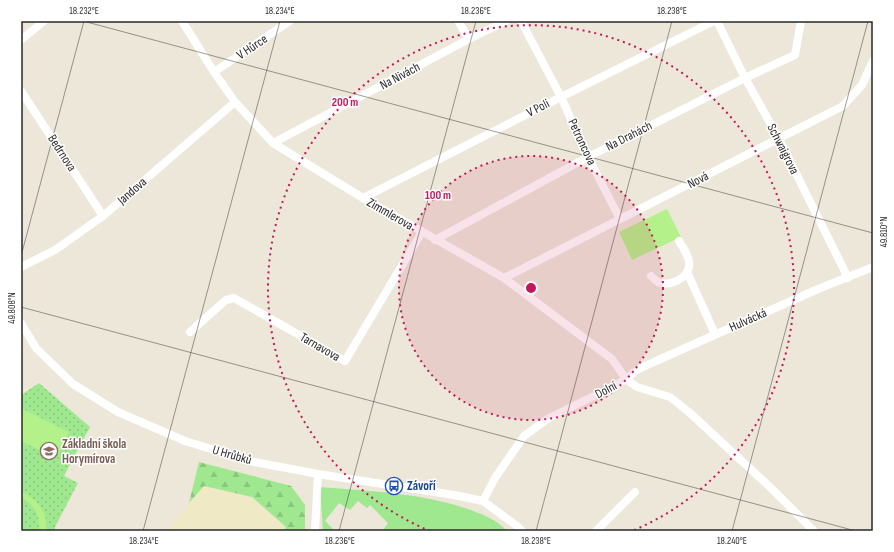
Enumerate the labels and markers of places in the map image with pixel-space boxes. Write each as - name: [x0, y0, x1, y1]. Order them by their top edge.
- centre of rings: [524, 281, 538, 295]
- place label: Základní škola Horymírova: [62, 436, 126, 467]
- school or university icon: Základní škola Horymírova: [39, 441, 59, 461]
- bus stop icon: Závoří: [384, 476, 404, 496]
- place label: Závoří: [407, 478, 436, 494]

